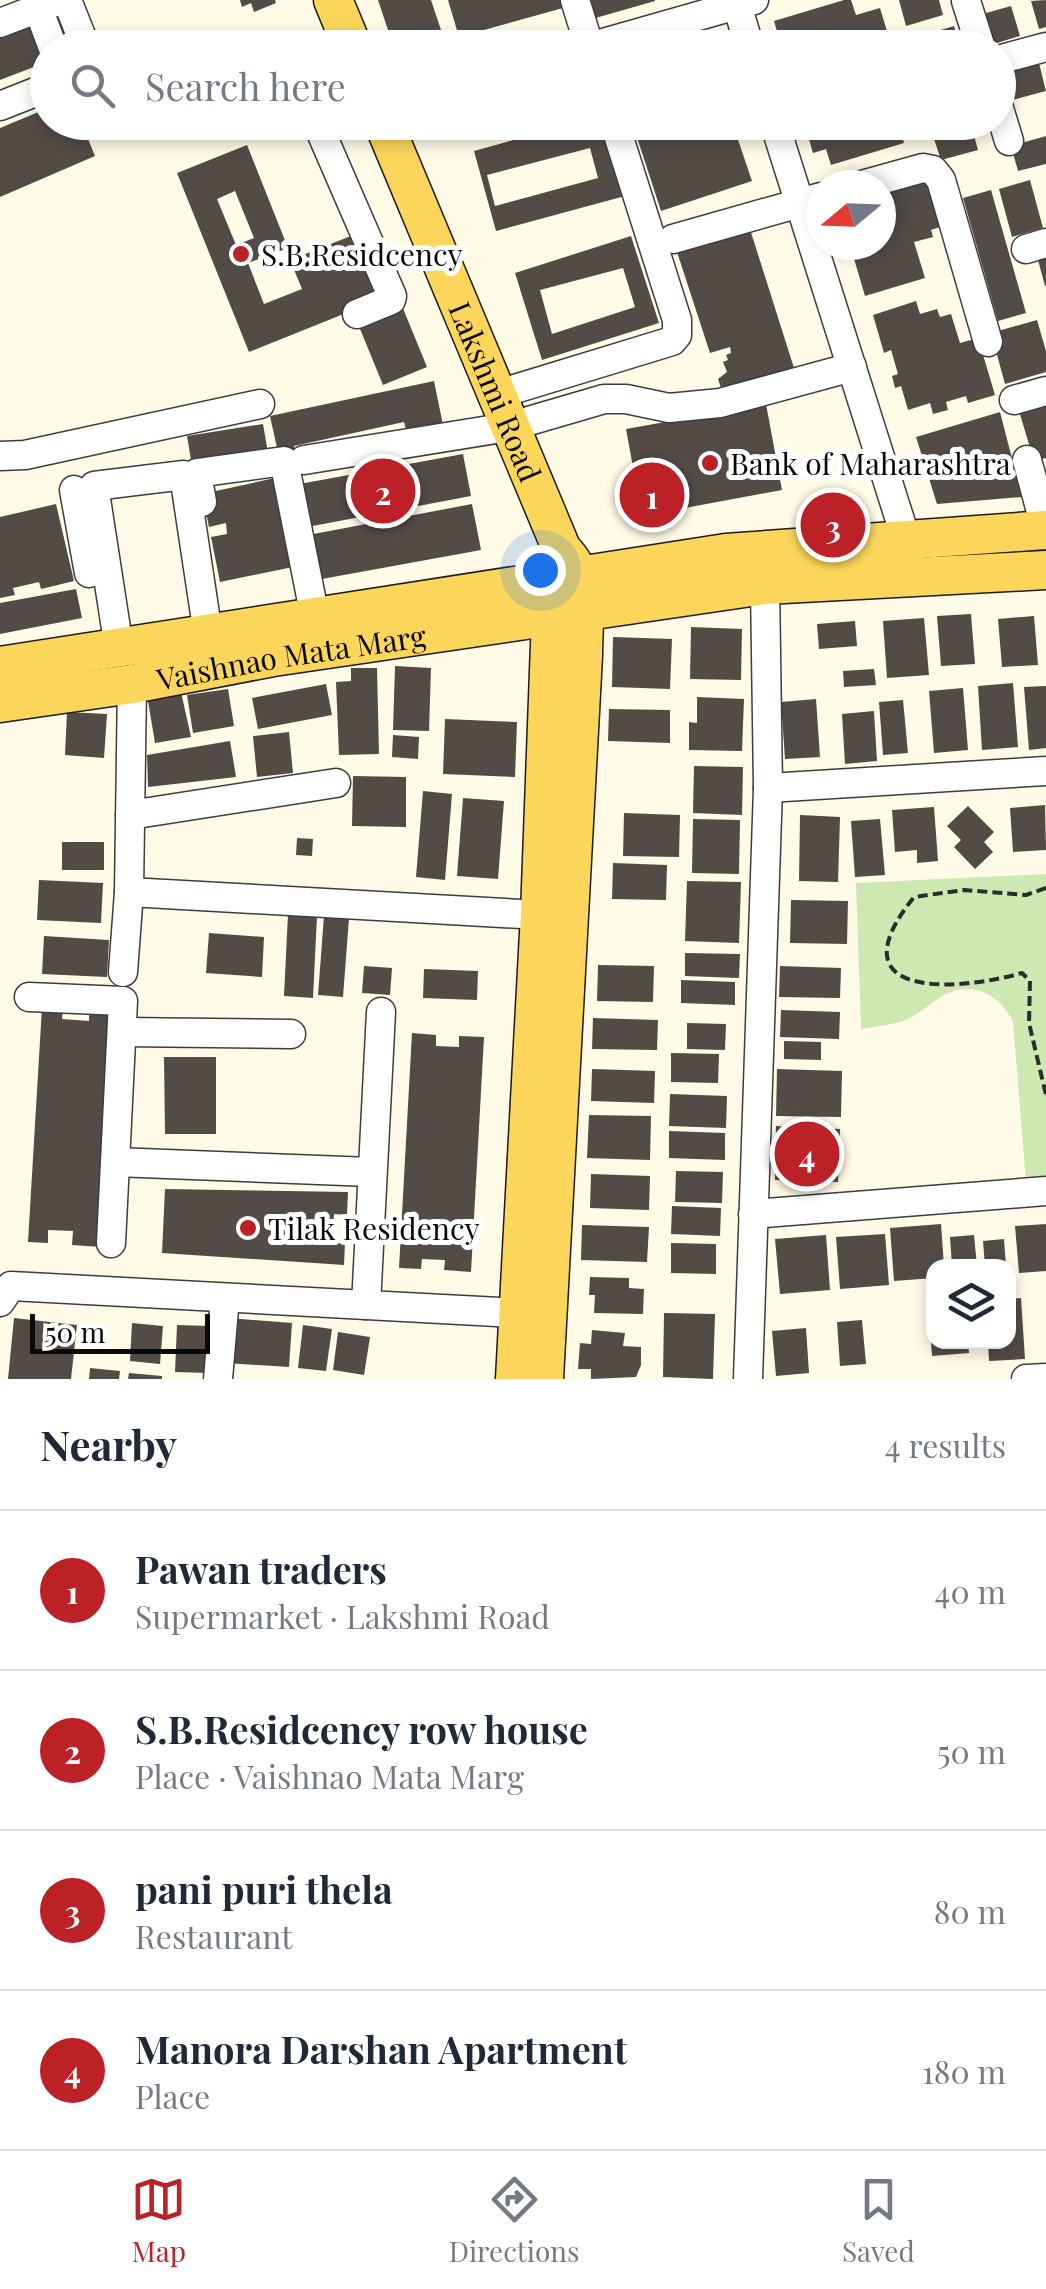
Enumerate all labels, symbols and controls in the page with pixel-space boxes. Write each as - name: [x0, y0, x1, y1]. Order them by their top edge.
- search box: [30, 30, 1016, 140]
- icon: search: [65, 58, 120, 113]
- text: Search here: [145, 60, 346, 111]
- north arrow: [806, 170, 896, 260]
- place label: S.B.Residcency: [261, 234, 463, 274]
- marker: S.B.Residcency: [230, 243, 252, 265]
- street label: Lakshmi Road: [440, 295, 551, 487]
- place label: Bank of Maharashtra: [730, 443, 1011, 483]
- marker: Bank of Maharashtra: [699, 452, 721, 474]
- pin: 2: [350, 454, 416, 528]
- pin: 1: [620, 458, 684, 532]
- pin: 3: [800, 488, 866, 562]
- your location: [515, 545, 566, 596]
- street label: Vaishnao Mata Marg: [152, 615, 429, 699]
- pin: 4: [774, 1116, 840, 1192]
- place label: Tilak Residency: [268, 1208, 480, 1248]
- marker: Tilak Residency: [237, 1217, 259, 1239]
- map controls: [926, 1259, 1016, 1349]
- button: layers: [926, 1259, 1016, 1349]
- scale bar: [30, 1309, 210, 1354]
- text: 50 m: [45, 1313, 105, 1350]
- text: Nearby: [40, 1416, 177, 1472]
- text: 4 results: [885, 1423, 1006, 1466]
- text: Pawan traders: [135, 1543, 387, 1594]
- text: 1: [66, 1569, 79, 1612]
- text: 40 m: [935, 1569, 1006, 1612]
- text: Supermarket · Lakshmi Road: [135, 1594, 550, 1637]
- text: S.B.Residcency row house: [135, 1703, 588, 1754]
- text: 2: [64, 1729, 81, 1772]
- text: 50 m: [937, 1729, 1006, 1772]
- text: Place · Vaishnao Mata Marg: [135, 1754, 524, 1797]
- text: pani puri thela: [135, 1863, 393, 1914]
- text: 3: [65, 1889, 80, 1932]
- text: 80 m: [934, 1889, 1006, 1932]
- text: Restaurant: [135, 1914, 293, 1957]
- text: Manora Darshan Apartment: [135, 2023, 627, 2074]
- text: 4: [64, 2049, 81, 2092]
- text: 180 m: [922, 2049, 1006, 2092]
- text: Place: [135, 2074, 210, 2117]
- tab: Map: [131, 2172, 186, 2269]
- tab: Directions: [449, 2172, 580, 2269]
- tab: Saved: [842, 2172, 915, 2269]

